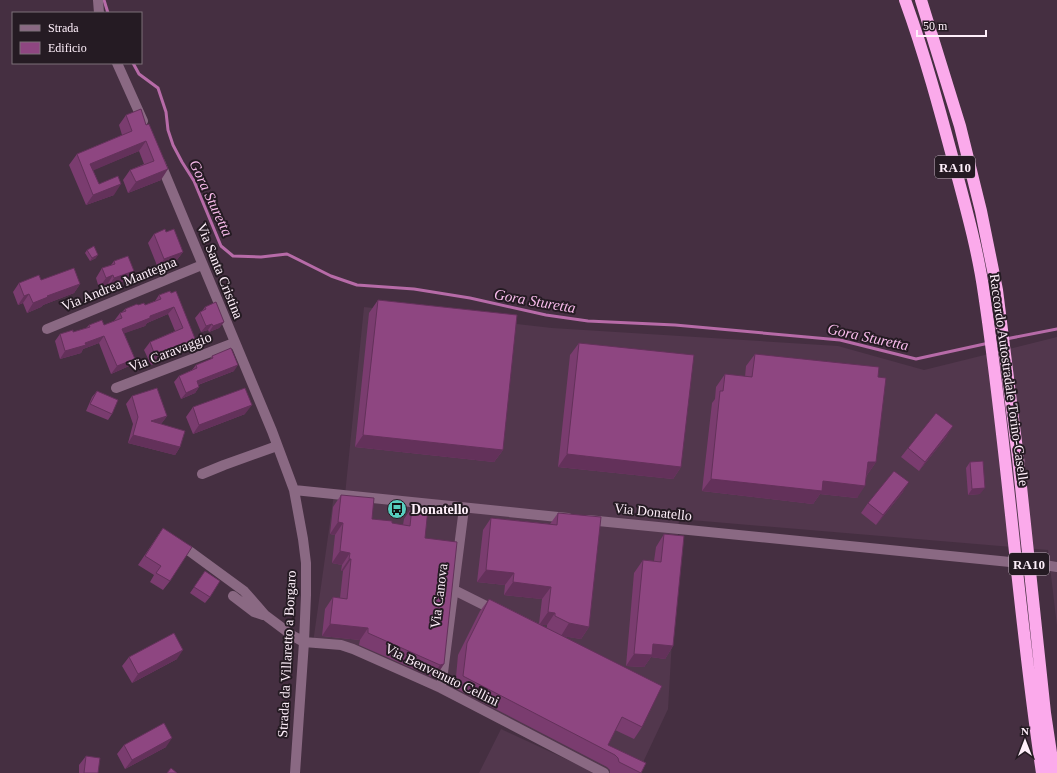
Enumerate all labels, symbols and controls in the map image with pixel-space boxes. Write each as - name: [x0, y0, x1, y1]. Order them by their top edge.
- legend: [12, 12, 142, 64]
- scale bar: [917, 12, 986, 38]
- text: 50 m: [923, 19, 948, 33]
- text: Strada: [48, 21, 79, 35]
- text: Edificio: [48, 41, 87, 55]
- road number: RA10: [935, 156, 975, 178]
- water label: Gora Sturetta: [186, 157, 236, 239]
- street label: Via Santa Cristina: [194, 221, 246, 322]
- street label: Via Andrea Mantegna: [59, 254, 179, 314]
- street label: Raccordo Autostradale Torino-Caselle: [987, 273, 1031, 487]
- water label: Gora Sturetta: [493, 286, 577, 316]
- water label: Gora Sturetta: [826, 321, 910, 353]
- street label: Via Caravaggio: [127, 329, 213, 375]
- bus stop icon: Donatello: [386, 498, 408, 520]
- street label: Via Donatello: [613, 500, 693, 524]
- place label: Donatello: [411, 502, 469, 517]
- road number: RA10: [1009, 553, 1049, 575]
- street label: Via Canova: [428, 562, 451, 629]
- street label: Strada da Villaretto a Borgaro: [275, 570, 299, 738]
- street label: Via Benvenuto Cellini: [382, 641, 502, 709]
- north arrow: [1005, 721, 1045, 761]
- text: N: [1021, 725, 1029, 737]

